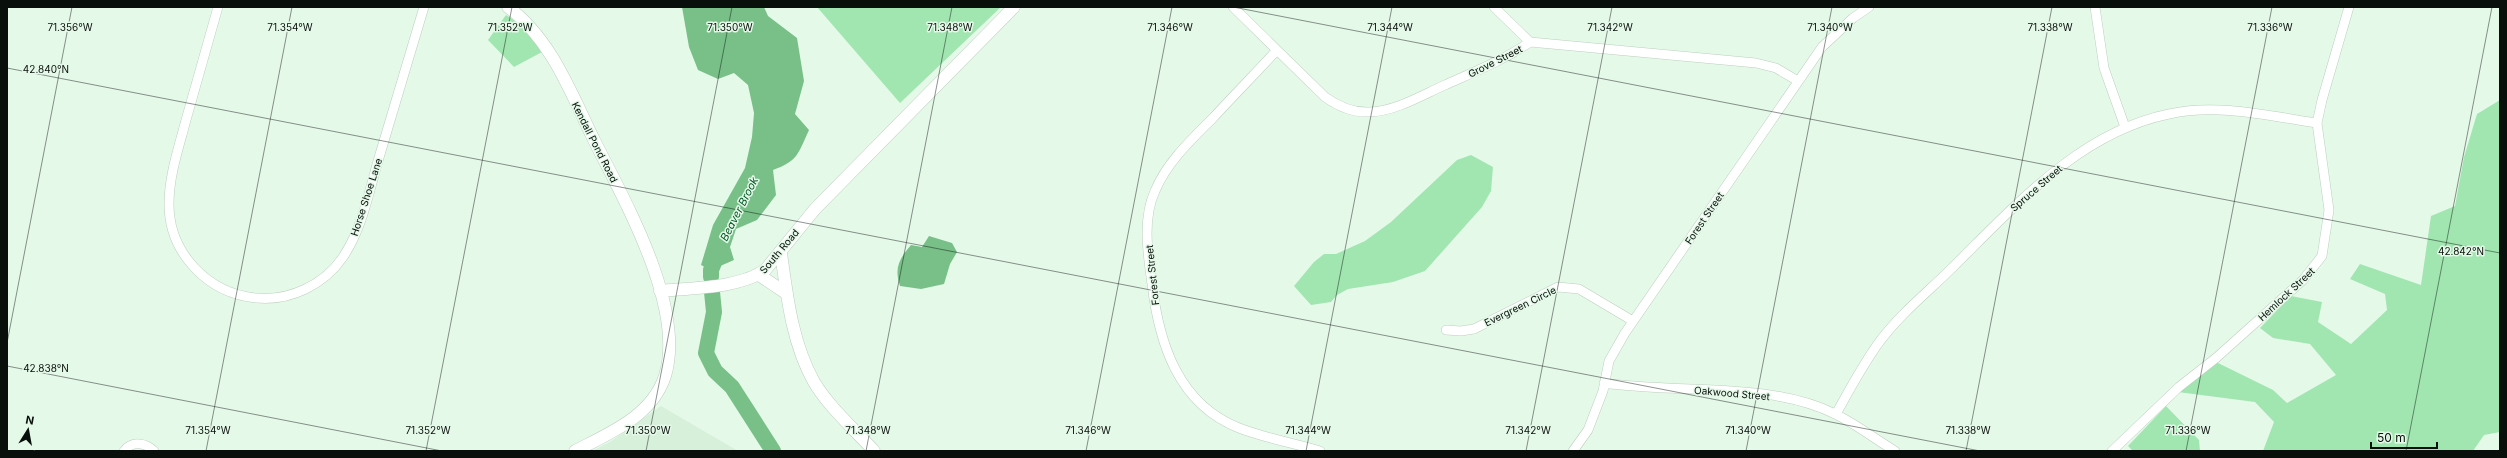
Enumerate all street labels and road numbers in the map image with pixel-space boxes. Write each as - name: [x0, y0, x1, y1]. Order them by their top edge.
- street label: Grove Street: [1466, 42, 1525, 80]
- street label: Kendall Pond Road: [570, 100, 620, 184]
- street label: Horse Shoe Lane: [348, 156, 384, 237]
- street label: Spruce Street: [2008, 162, 2065, 214]
- street label: Forest Street: [1682, 189, 1726, 246]
- street label: South Road: [757, 226, 801, 276]
- street label: Forest Street: [1143, 244, 1161, 306]
- street label: Hemlock Street: [2255, 264, 2317, 323]
- street label: Evergreen Circle: [1482, 283, 1558, 329]
- street label: Oakwood Street: [1694, 384, 1771, 402]

